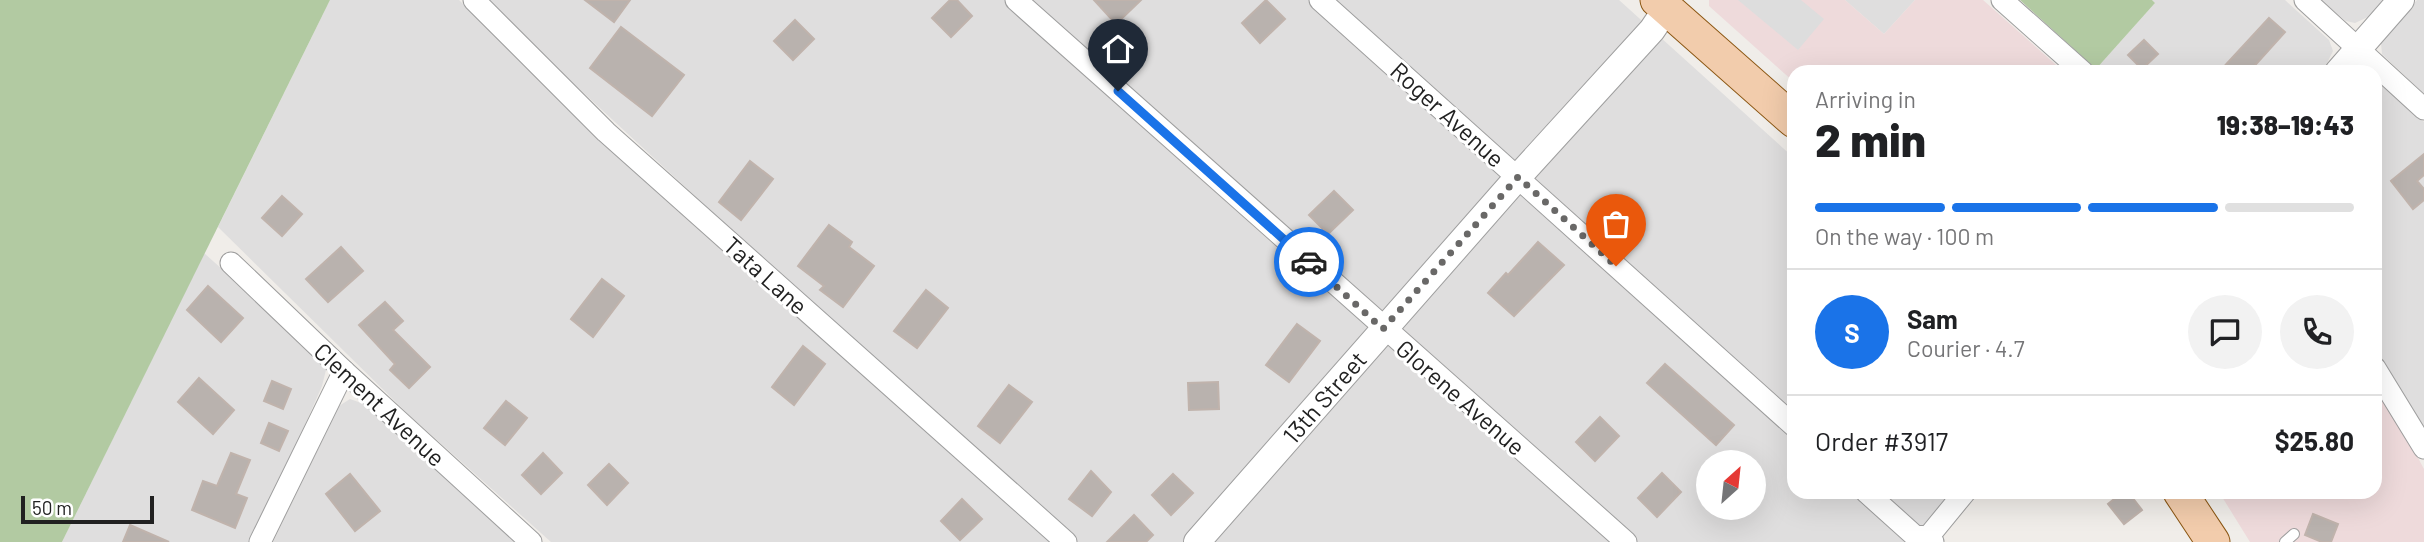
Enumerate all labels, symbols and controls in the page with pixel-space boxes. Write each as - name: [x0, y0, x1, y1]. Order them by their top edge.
- pin: [1088, 19, 1148, 91]
- icon: home: [1099, 30, 1137, 68]
- street label: Roger Avenue: [1385, 55, 1511, 173]
- text: Arriving in: [1815, 85, 1916, 113]
- text: 19:38–19:43: [2217, 109, 2354, 140]
- text: 2 min: [1815, 111, 1926, 166]
- pin: [1586, 194, 1646, 266]
- icon: bag: [1597, 205, 1635, 243]
- text: On the way · 100 m: [1815, 222, 1994, 250]
- courier: [1274, 227, 1344, 297]
- street label: Tata Lane: [718, 230, 814, 320]
- icon: car: [1290, 243, 1328, 281]
- button: chat: [2188, 295, 2262, 369]
- button: phone: [2280, 295, 2354, 369]
- text: Sam: [1907, 303, 1958, 334]
- text: S: [1844, 317, 1860, 348]
- street label: Glorene Avenue: [1391, 333, 1531, 461]
- text: Courier · 4.7: [1907, 334, 2025, 362]
- street label: Clement Avenue: [309, 336, 451, 472]
- street label: 13th Street: [1276, 345, 1372, 449]
- text: Order #3917: [1815, 425, 1948, 456]
- text: $25.80: [2275, 425, 2354, 456]
- north arrow: [1696, 450, 1766, 520]
- map controls: [1696, 450, 1766, 520]
- scale bar: [21, 493, 154, 525]
- text: 50 m: [32, 496, 72, 519]

